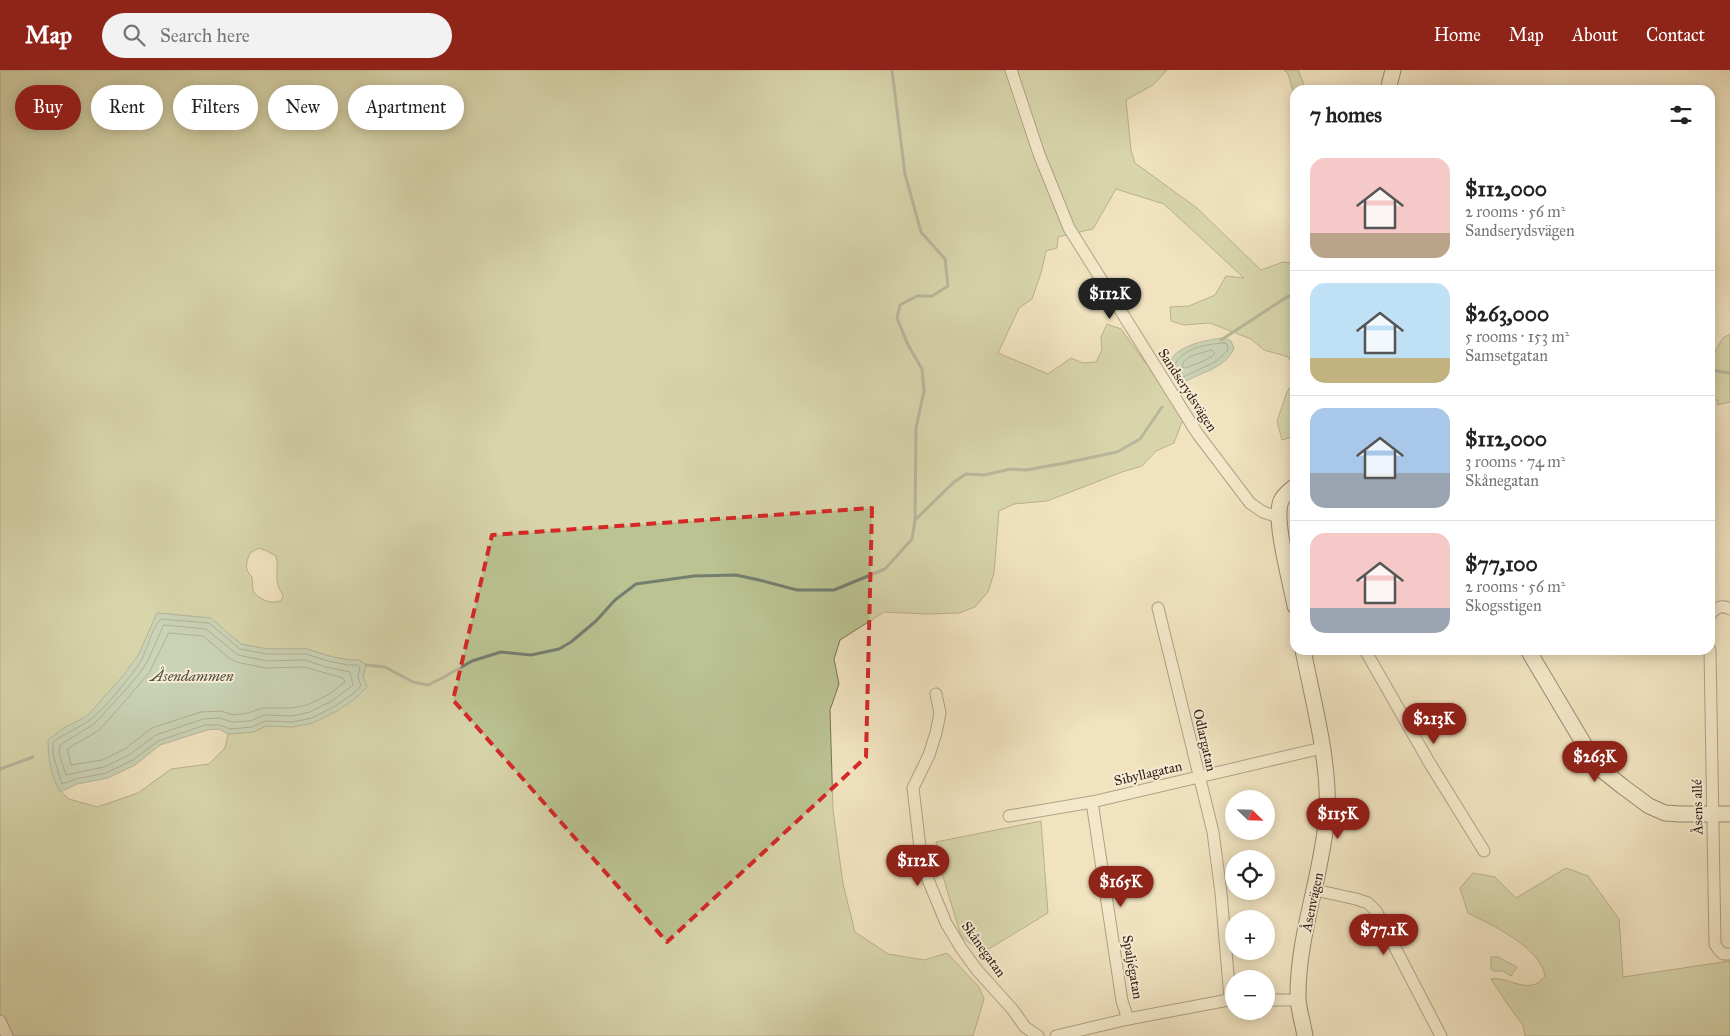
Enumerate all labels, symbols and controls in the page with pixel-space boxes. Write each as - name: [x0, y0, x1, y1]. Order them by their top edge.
- search box: [102, 13, 452, 58]
- text: Map: [25, 20, 72, 50]
- icon: search: [120, 21, 148, 49]
- text: Search here: [160, 24, 250, 47]
- text: Home: [1434, 24, 1481, 46]
- text: Map: [1509, 24, 1544, 46]
- text: About: [1572, 24, 1618, 46]
- text: Contact: [1646, 24, 1705, 46]
- chip: Buy: [15, 85, 81, 130]
- chip: Rent: [91, 85, 163, 130]
- chip: Filters: [173, 85, 258, 130]
- chip: New: [268, 85, 338, 130]
- chip: Apartment: [348, 85, 464, 130]
- icon: filters: [1667, 101, 1695, 129]
- text: 7 homes: [1310, 102, 1382, 128]
- text: $112,000: [1465, 176, 1547, 202]
- icon: home: [1350, 178, 1410, 238]
- text: 2 rooms · 56 m²: [1465, 202, 1565, 221]
- text: Sandserydsvägen: [1465, 221, 1575, 240]
- pin: $112K: [1075, 278, 1145, 320]
- text: $112K: [1089, 284, 1131, 303]
- text: $263,000: [1465, 301, 1549, 327]
- icon: home: [1350, 303, 1410, 363]
- text: 5 rooms · 153 m²: [1465, 327, 1569, 346]
- street label: Sandserydsvägen: [1154, 345, 1221, 435]
- text: Samsetgatan: [1465, 346, 1548, 365]
- text: $112,000: [1465, 426, 1547, 452]
- icon: home: [1350, 428, 1410, 488]
- text: 3 rooms · 74 m²: [1465, 452, 1565, 471]
- text: Skånegatan: [1465, 471, 1539, 490]
- text: $77,100: [1465, 551, 1538, 577]
- icon: home: [1350, 553, 1410, 613]
- text: 2 rooms · 56 m²: [1465, 577, 1565, 596]
- text: Skogsstigen: [1465, 596, 1542, 615]
- water label: Åsendammen: [149, 666, 234, 685]
- pin: $213K: [1399, 702, 1469, 745]
- street label: Odlargatan: [1189, 707, 1220, 773]
- text: $213K: [1413, 709, 1455, 728]
- pin: $263K: [1560, 740, 1630, 783]
- text: $263K: [1573, 747, 1617, 766]
- street label: Sibyllagatan: [1112, 757, 1184, 790]
- street label: Åsens allé: [1688, 779, 1706, 836]
- north arrow: [1225, 790, 1275, 840]
- map controls: [1225, 790, 1275, 1020]
- pin: $115K: [1303, 798, 1373, 840]
- text: $115K: [1318, 804, 1358, 823]
- pin: $112K: [883, 844, 953, 887]
- button: locate: [1225, 850, 1275, 900]
- text: $112K: [897, 851, 939, 870]
- pin: $165K: [1086, 866, 1156, 908]
- street label: Åsenvägen: [1297, 870, 1327, 934]
- text: $165K: [1100, 872, 1142, 891]
- button: +: [1225, 910, 1275, 960]
- pin: $77.1K: [1343, 914, 1425, 956]
- street label: Skånegatan: [958, 918, 1010, 981]
- text: $77.1K: [1360, 920, 1408, 939]
- street label: Spaljégatan: [1119, 934, 1147, 1001]
- button: −: [1225, 970, 1275, 1020]

